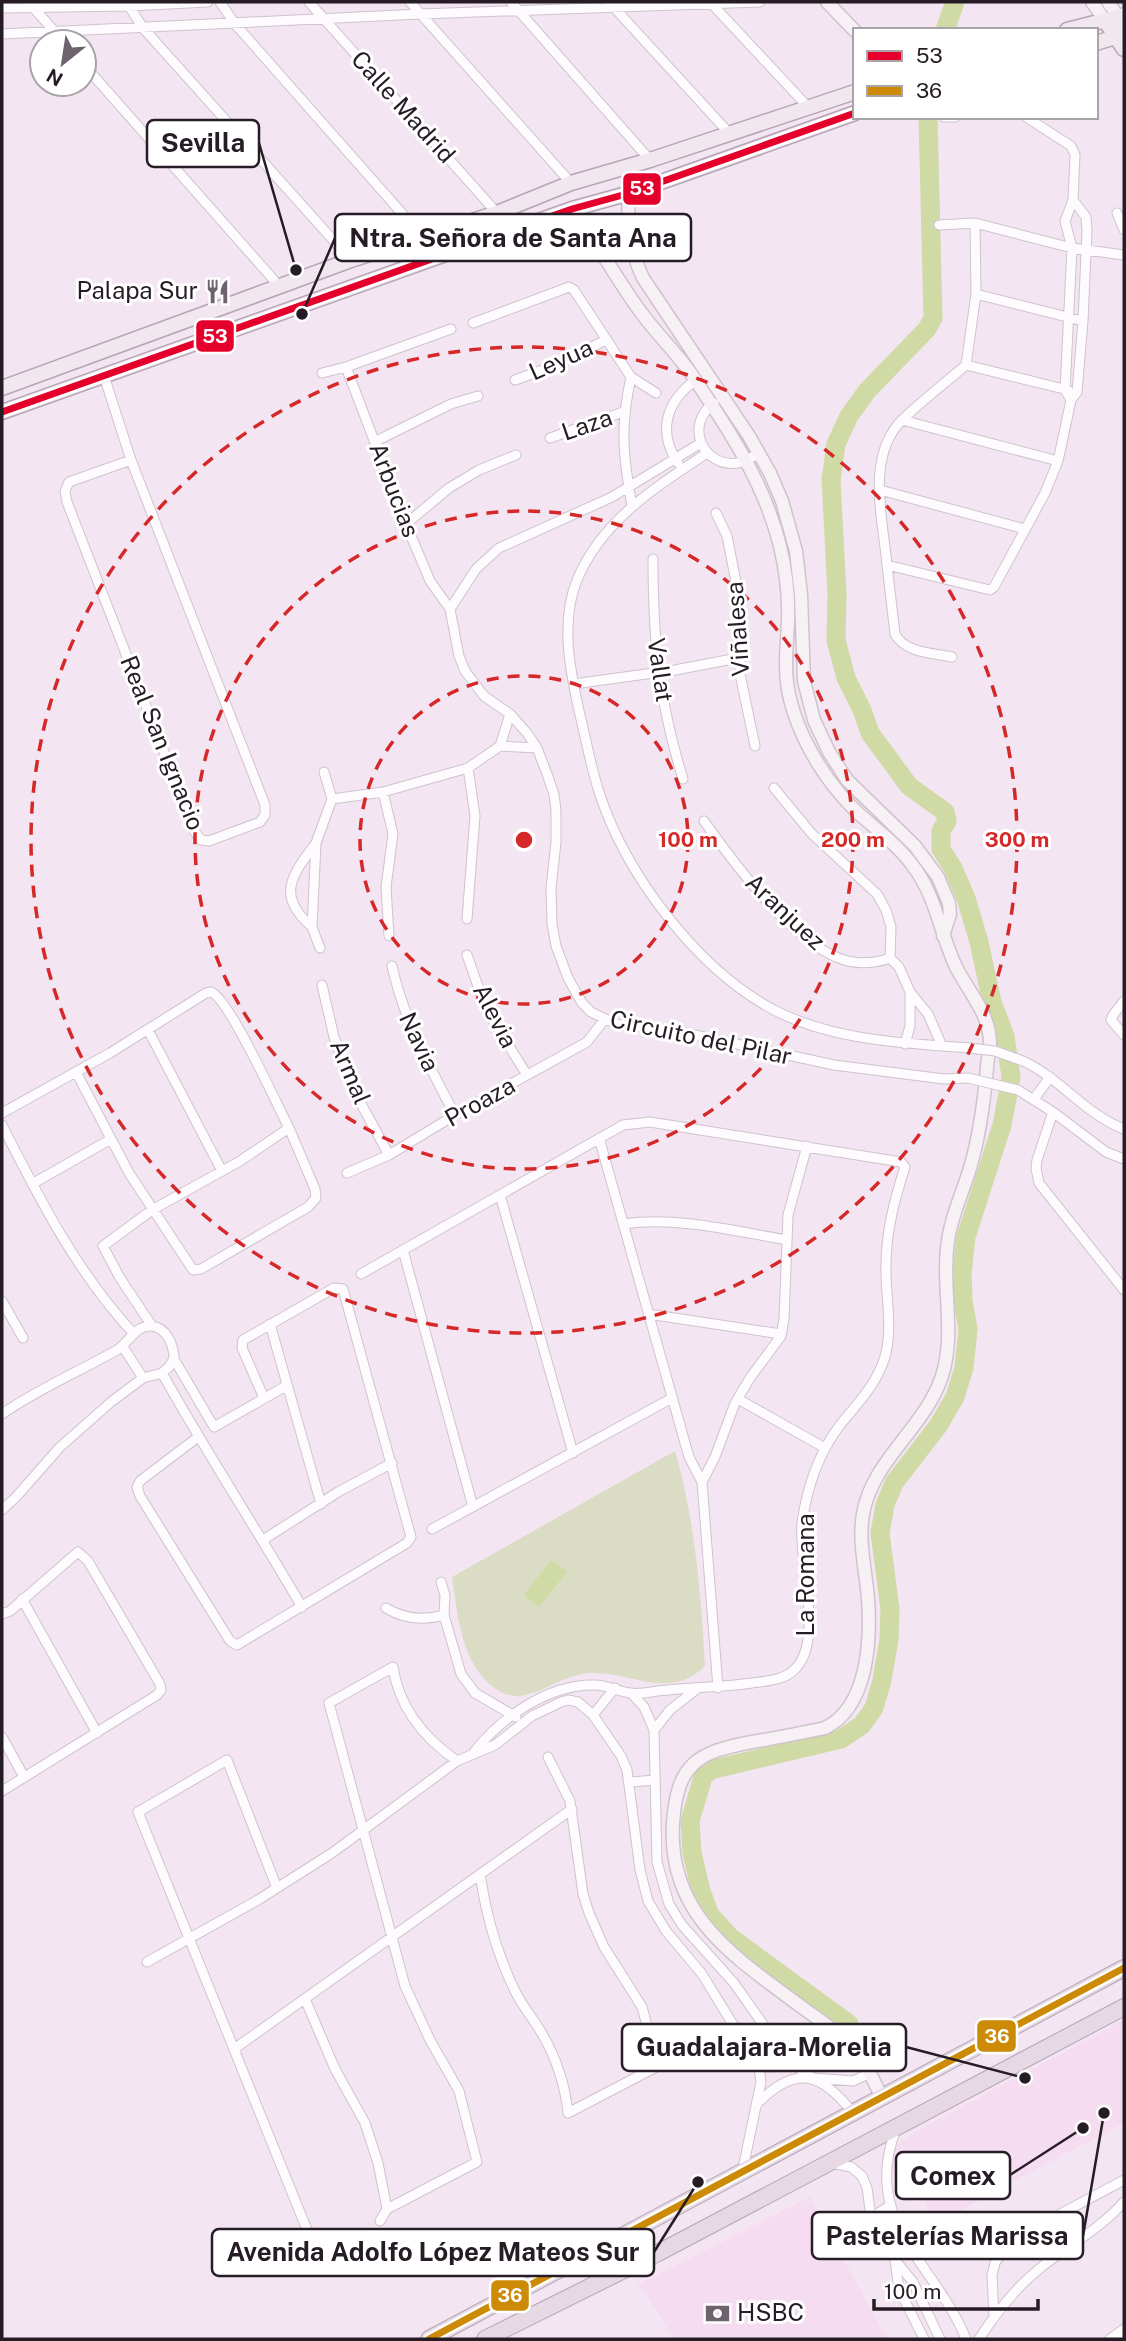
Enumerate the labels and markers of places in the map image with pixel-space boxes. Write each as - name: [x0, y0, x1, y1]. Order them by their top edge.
- callout: Sevilla: [147, 120, 259, 167]
- callout: Ntra. Señora de Santa Ana: [335, 214, 691, 261]
- place label: Palapa Sur: [76, 276, 198, 304]
- restaurant icon: Palapa Sur: [204, 277, 232, 305]
- centre of rings: [512, 828, 536, 852]
- callout: Guadalajara-Morelia: [622, 2024, 906, 2071]
- callout: Comex: [896, 2152, 1010, 2199]
- callout: Pastelerías Marissa: [812, 2212, 1083, 2259]
- callout: Avenida Adolfo López Mateos Sur: [212, 2229, 654, 2276]
- place label: HSBC: [737, 2298, 804, 2326]
- bank icon: HSBC: [703, 2299, 731, 2327]

